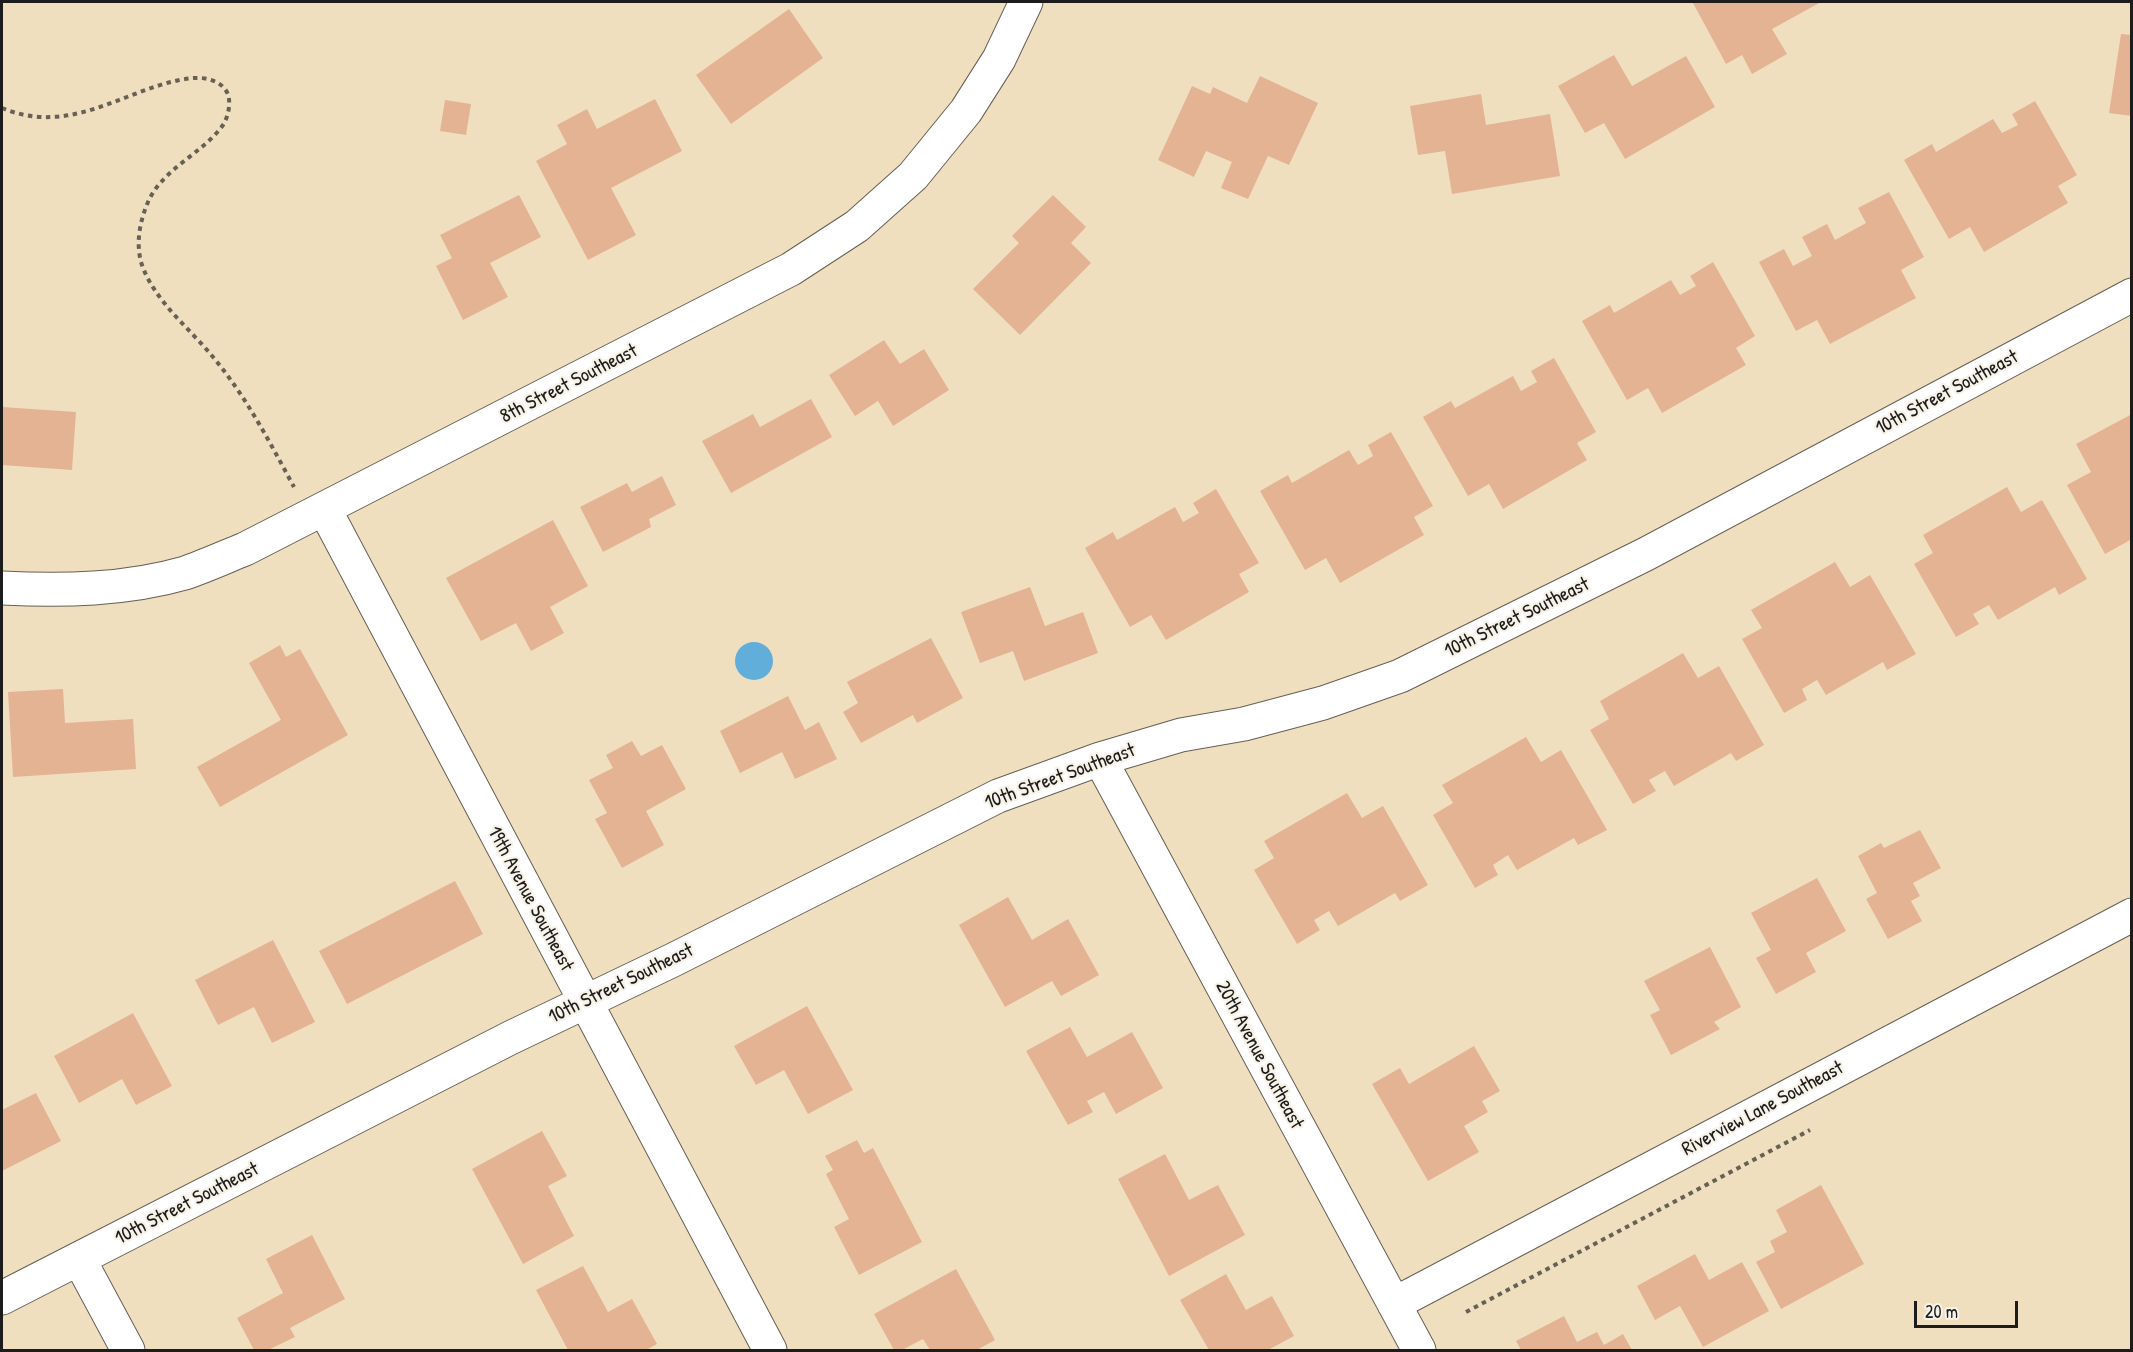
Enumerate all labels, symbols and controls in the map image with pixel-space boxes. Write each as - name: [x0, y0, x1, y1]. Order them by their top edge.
- street label: 8th Street Southeast: [496, 339, 642, 429]
- street label: 10th Street Southeast: [1872, 345, 2022, 441]
- street label: 10th Street Southeast: [1441, 573, 1593, 663]
- street label: 10th Street Southeast: [982, 739, 1138, 815]
- street label: 19th Avenue Southeast: [482, 822, 578, 976]
- street label: 10th Street Southeast: [545, 939, 697, 1029]
- street label: 20th Avenue Southeast: [1210, 977, 1308, 1133]
- street label: Riverview Lane Southeast: [1678, 1056, 1848, 1162]
- street label: 10th Street Southeast: [111, 1157, 263, 1251]
- scale bar: [1917, 1289, 2020, 1327]
- text: 20 m: [1925, 1299, 1958, 1324]

